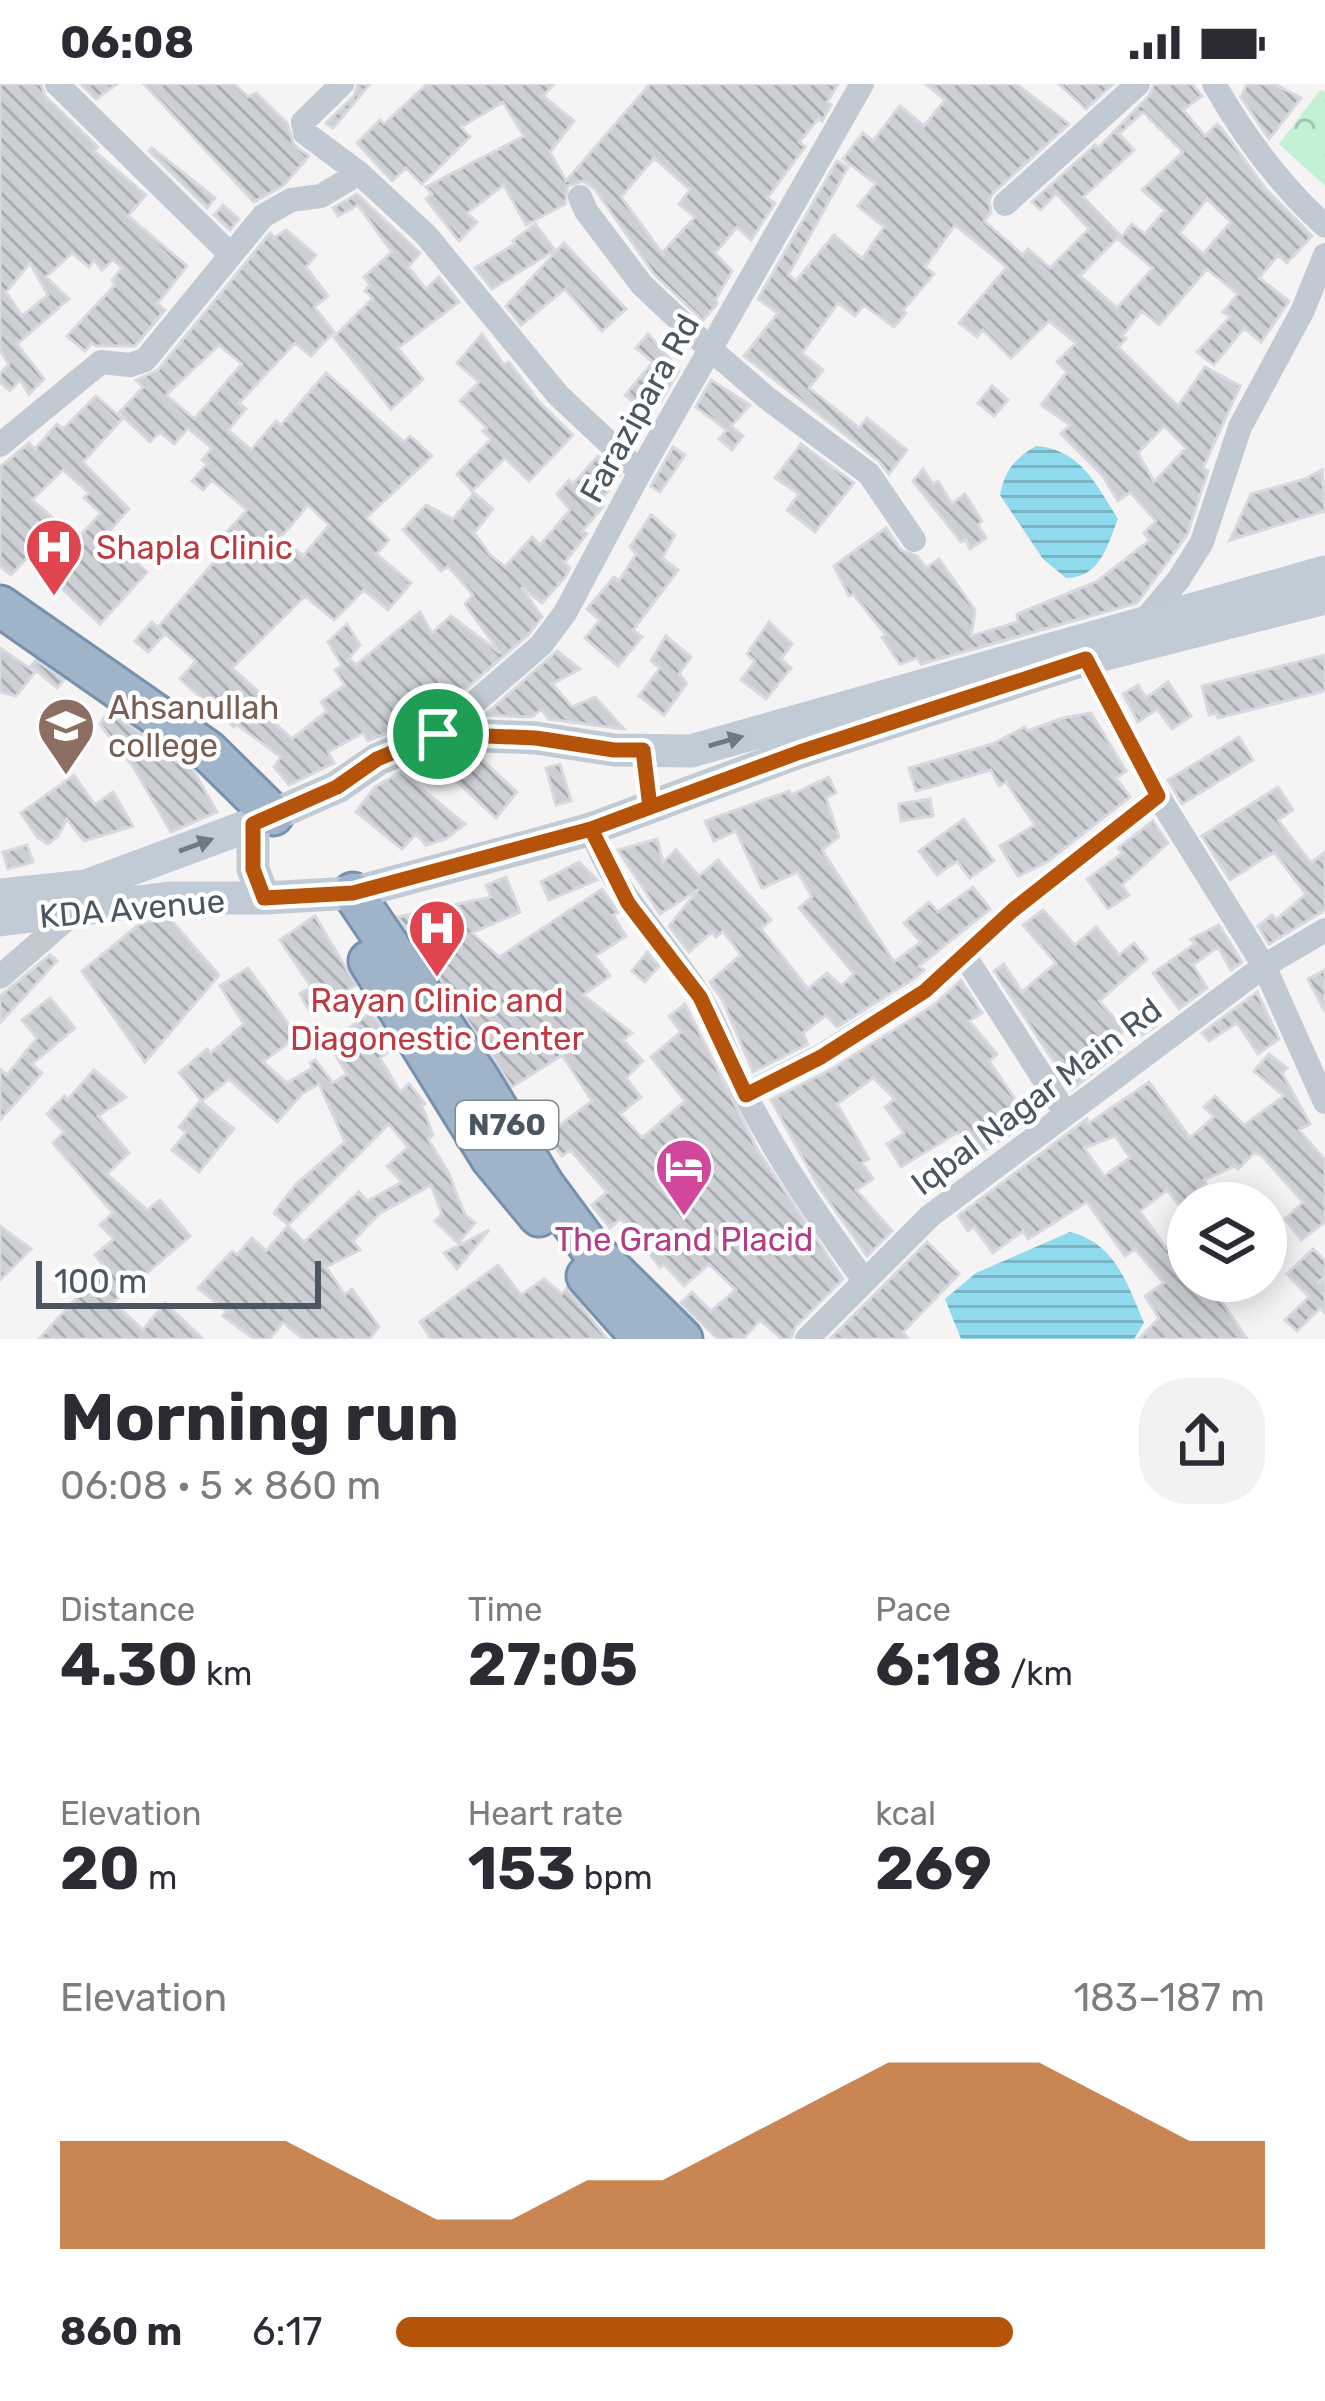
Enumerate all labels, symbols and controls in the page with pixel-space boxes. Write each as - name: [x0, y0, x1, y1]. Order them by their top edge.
- text: 06:08: [60, 16, 194, 69]
- street label: Farazipara Rd: [572, 307, 707, 509]
- hospital icon: Shapla Clinic: [23, 516, 85, 598]
- place label: Shapla Clinic: [96, 528, 293, 567]
- pin: [387, 683, 489, 785]
- place label: Ahsanullah college: [108, 688, 279, 765]
- school or university icon: Ahsanullah college: [35, 695, 97, 777]
- icon: arrive: [405, 701, 471, 767]
- one-way arrow: [708, 730, 745, 749]
- one-way arrow: [178, 835, 214, 854]
- street label: KDA Avenue: [38, 881, 226, 936]
- hospital icon: Rayan Clinic and Diagonestic Center: [406, 897, 468, 979]
- place label: Rayan Clinic and Diagonestic Center: [290, 981, 585, 1058]
- street label: Iqbal Nagar Main Rd: [904, 990, 1169, 1203]
- road number: N760: [456, 1101, 558, 1149]
- hotel icon: The Grand Placid: [653, 1136, 715, 1218]
- map controls: [1167, 1182, 1287, 1302]
- button: layers: [1167, 1182, 1287, 1302]
- place label: The Grand Placid: [554, 1220, 814, 1259]
- scale bar: [36, 1255, 321, 1308]
- text: 100 m: [54, 1262, 147, 1301]
- text: Morning run: [60, 1378, 459, 1457]
- button: share: [1139, 1378, 1265, 1504]
- text: 06:08 · 5 × 860 m: [60, 1463, 381, 1509]
- text: Distance: [60, 1590, 195, 1629]
- text: Time: [468, 1590, 542, 1629]
- text: Pace: [875, 1590, 951, 1629]
- text: 4.30: [60, 1629, 198, 1700]
- text: 27:05: [468, 1629, 638, 1700]
- text: 6:18: [875, 1629, 1002, 1700]
- text: km: [198, 1654, 252, 1693]
- text: /km: [1002, 1654, 1073, 1693]
- text: Elevation: [60, 1794, 201, 1833]
- text: Heart rate: [468, 1794, 623, 1833]
- text: kcal: [875, 1794, 936, 1833]
- text: 20: [60, 1833, 140, 1904]
- text: 153: [468, 1833, 576, 1904]
- text: 269: [875, 1833, 992, 1904]
- text: m: [140, 1858, 177, 1897]
- text: bpm: [576, 1858, 653, 1897]
- text: Elevation: [60, 1975, 227, 2021]
- text: 183–187 m: [1073, 1975, 1265, 2021]
- text: 860 m: [60, 2309, 182, 2355]
- text: 6:17: [252, 2309, 322, 2355]

